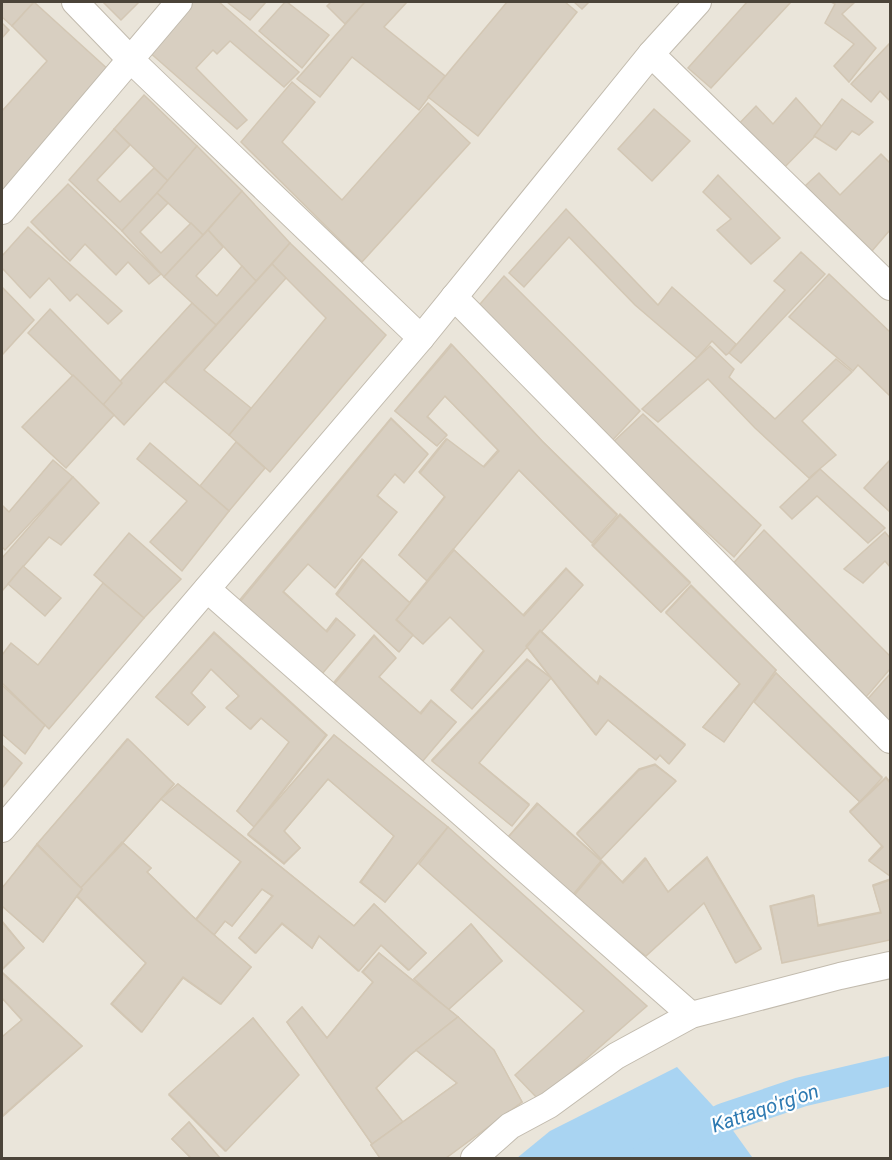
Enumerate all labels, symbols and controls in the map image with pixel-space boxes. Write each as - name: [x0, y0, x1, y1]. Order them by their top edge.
- water label: Kattaqo'rg'on: [708, 1078, 822, 1138]

